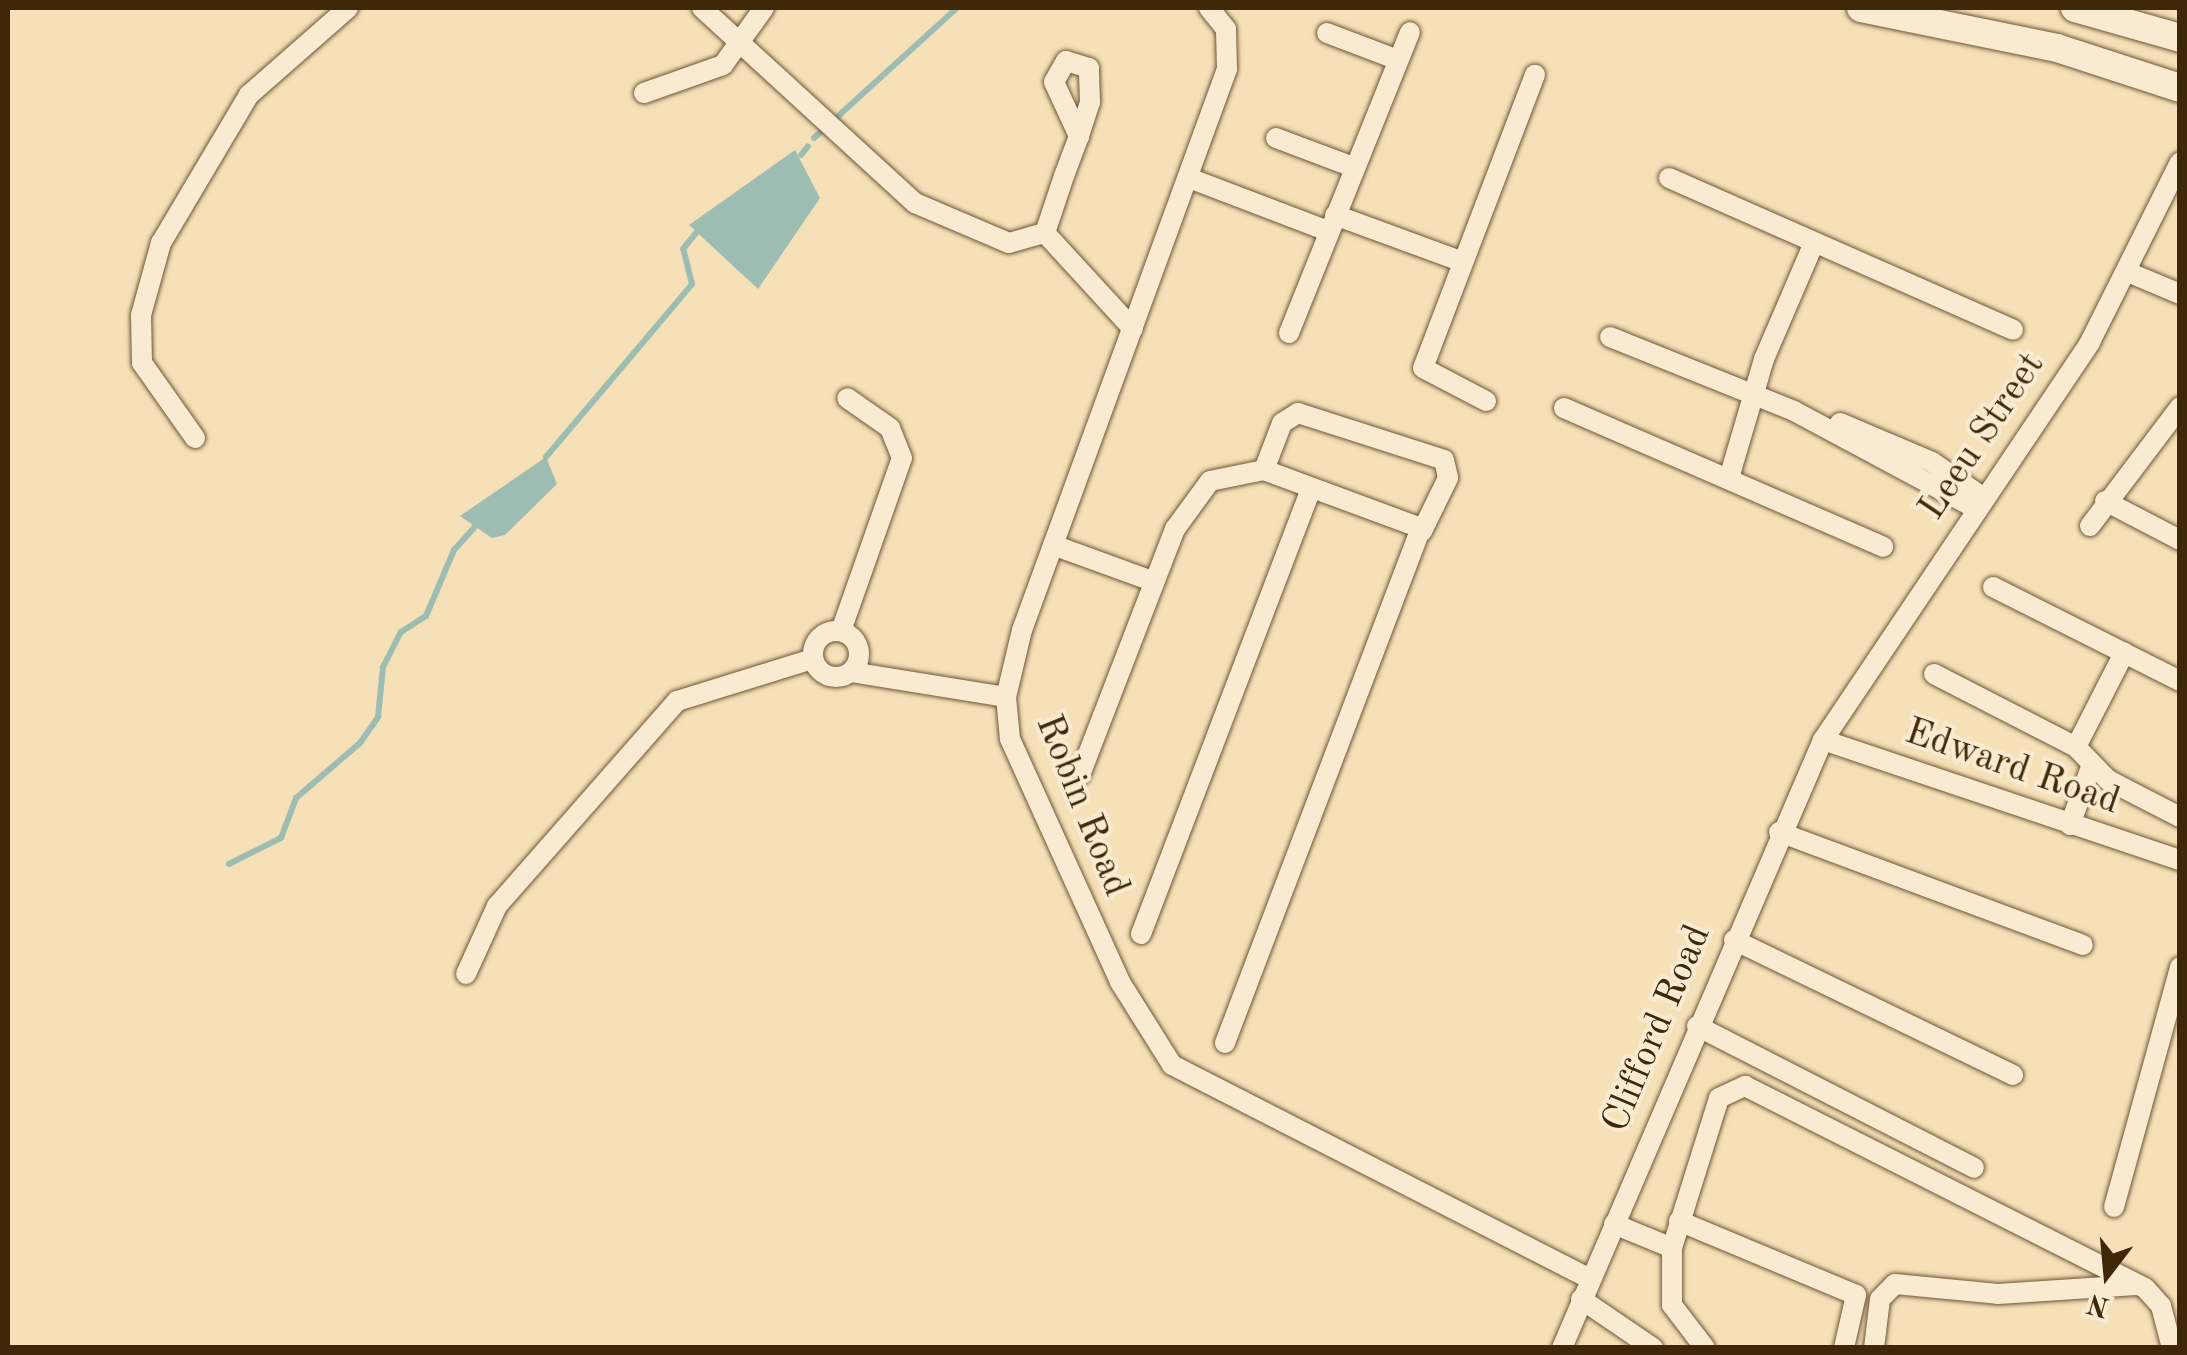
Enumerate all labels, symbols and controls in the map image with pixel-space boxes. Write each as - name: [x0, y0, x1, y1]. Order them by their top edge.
- street label: Leeu Street: [1910, 345, 2056, 529]
- street label: Robin Road: [1024, 709, 1138, 903]
- street label: Edward Road: [1899, 710, 2125, 826]
- street label: Clifford Road: [1594, 919, 1722, 1139]
- north arrow: [2057, 1225, 2157, 1325]
- text: N: [2085, 1287, 2113, 1320]

